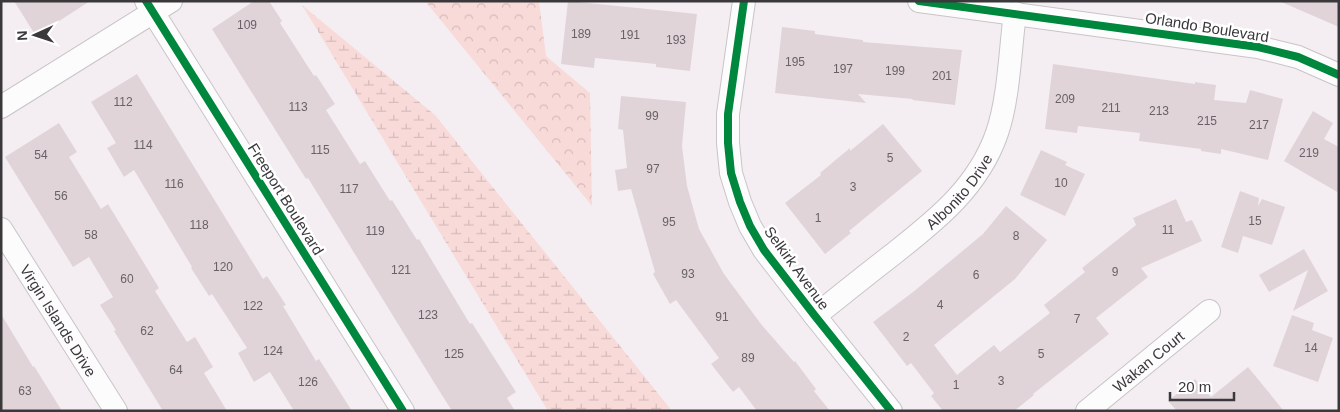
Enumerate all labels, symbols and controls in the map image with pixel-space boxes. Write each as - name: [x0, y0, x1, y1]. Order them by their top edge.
- street label: Orlando Boulevard: [1144, 9, 1270, 45]
- north arrow: [10, 10, 60, 60]
- house number: 109: [237, 18, 257, 32]
- house number: 189: [571, 27, 591, 41]
- house number: 191: [620, 28, 640, 42]
- text: N: [14, 30, 30, 41]
- house number: 193: [666, 33, 686, 47]
- house number: 195: [785, 55, 805, 69]
- house number: 197: [833, 62, 853, 76]
- house number: 199: [885, 64, 905, 78]
- house number: 201: [932, 69, 952, 83]
- house number: 209: [1055, 92, 1075, 106]
- house number: 112: [113, 95, 133, 109]
- house number: 113: [288, 100, 308, 114]
- house number: 211: [1101, 101, 1121, 115]
- house number: 213: [1149, 104, 1169, 118]
- house number: 99: [645, 109, 659, 123]
- house number: 215: [1197, 114, 1217, 128]
- house number: 217: [1249, 118, 1269, 132]
- house number: 114: [133, 138, 153, 152]
- street label: Freeport Boulevard: [245, 140, 327, 258]
- house number: 115: [310, 143, 330, 157]
- house number: 219: [1299, 146, 1319, 160]
- house number: 54: [34, 148, 48, 162]
- house number: 5: [887, 151, 894, 165]
- street label: Albonito Drive: [922, 151, 995, 232]
- house number: 97: [646, 162, 660, 176]
- house number: 10: [1054, 176, 1068, 190]
- house number: 116: [164, 177, 184, 191]
- house number: 3: [850, 180, 857, 194]
- house number: 117: [339, 182, 359, 196]
- house number: 56: [54, 189, 68, 203]
- house number: 1: [815, 211, 822, 225]
- house number: 15: [1248, 214, 1262, 228]
- house number: 95: [662, 215, 676, 229]
- house number: 118: [189, 218, 209, 232]
- street label: Selkirk Avenue: [761, 223, 833, 313]
- house number: 11: [1162, 223, 1175, 237]
- house number: 119: [365, 224, 385, 238]
- house number: 58: [84, 228, 98, 242]
- house number: 8: [1013, 229, 1020, 243]
- house number: 120: [213, 260, 233, 274]
- street label: Virgin Islands Drive: [17, 261, 100, 379]
- house number: 121: [391, 263, 411, 277]
- house number: 9: [1112, 265, 1119, 279]
- house number: 93: [681, 267, 695, 281]
- house number: 6: [973, 268, 980, 282]
- house number: 60: [120, 272, 134, 286]
- house number: 4: [937, 298, 944, 312]
- house number: 122: [243, 299, 263, 313]
- house number: 123: [418, 308, 438, 322]
- house number: 91: [715, 310, 729, 324]
- house number: 7: [1074, 312, 1081, 326]
- house number: 62: [140, 324, 154, 338]
- street label: Wakan Court: [1109, 326, 1188, 395]
- house number: 2: [903, 330, 910, 344]
- house number: 14: [1304, 341, 1318, 355]
- house number: 124: [263, 344, 283, 358]
- house number: 125: [444, 347, 464, 361]
- house number: 5: [1038, 347, 1045, 361]
- house number: 89: [741, 351, 755, 365]
- house number: 64: [169, 363, 183, 377]
- scale bar: [1170, 370, 1234, 402]
- house number: 3: [998, 374, 1005, 388]
- house number: 126: [298, 375, 318, 389]
- house number: 1: [953, 378, 960, 392]
- text: 20 m: [1178, 378, 1211, 395]
- house number: 63: [18, 384, 32, 398]

